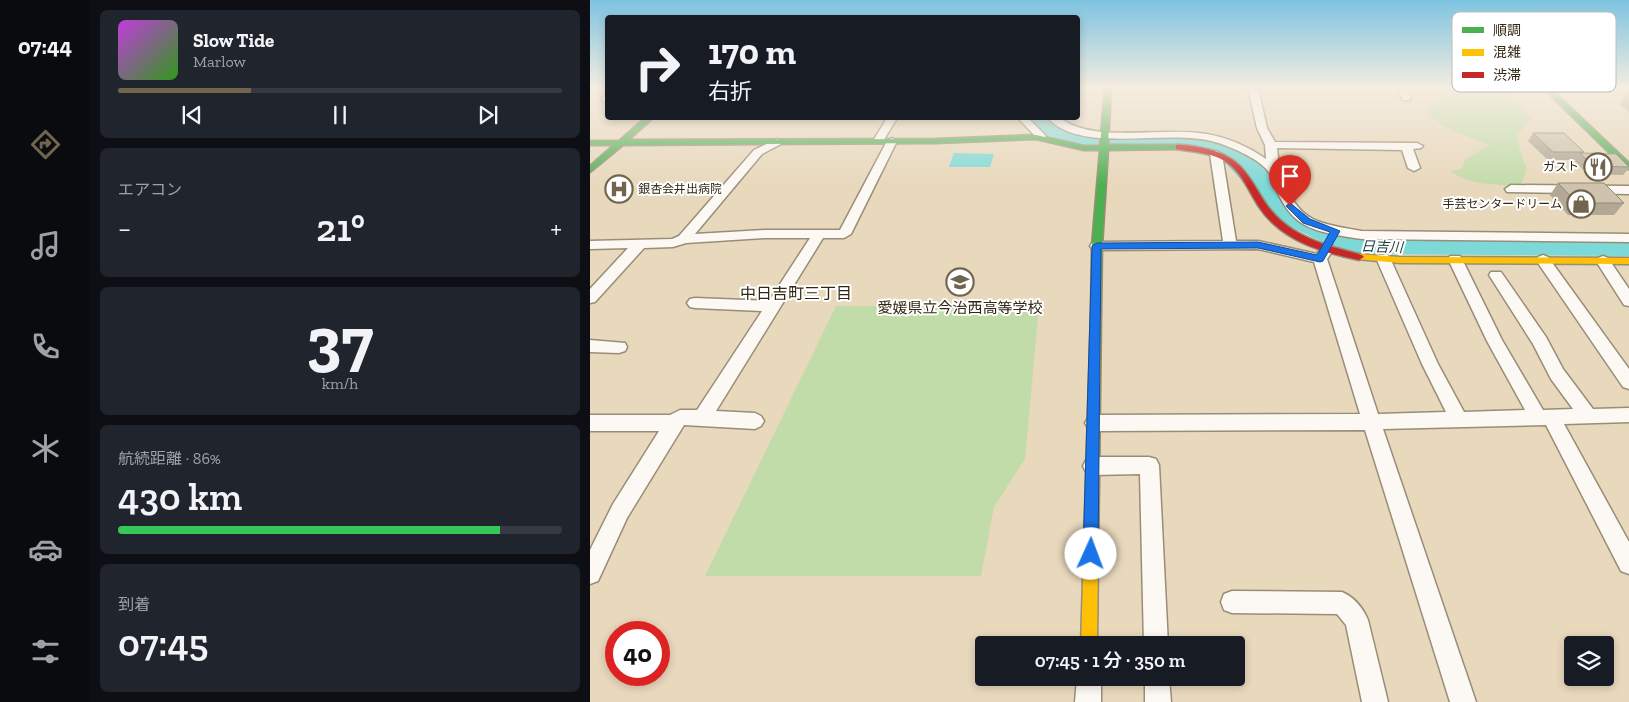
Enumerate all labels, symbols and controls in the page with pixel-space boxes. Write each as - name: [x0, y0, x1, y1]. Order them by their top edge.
- legend: [1452, 12, 1616, 92]
- text: 順調: [1493, 22, 1521, 39]
- text: Slow Tide: [193, 29, 274, 52]
- text: 170 m: [708, 31, 796, 73]
- text: 07:44: [18, 33, 72, 60]
- icon: right: [625, 35, 690, 100]
- text: 混雑: [1493, 44, 1521, 61]
- text: Marlow: [193, 52, 246, 71]
- text: 渋滞: [1493, 67, 1521, 84]
- text: 右折: [708, 78, 752, 105]
- icon: previous: [178, 101, 206, 129]
- icon: pause: [326, 101, 354, 129]
- icon: next: [474, 101, 502, 129]
- icon: directions: [28, 127, 63, 162]
- restaurant icon: ガスト: [1583, 152, 1613, 182]
- pin: [1269, 155, 1311, 206]
- place label: ガスト: [1543, 160, 1579, 174]
- icon: arrive: [1276, 162, 1304, 190]
- hospital icon: 銀杏会井出病院: [604, 174, 634, 204]
- text: エアコン: [118, 180, 182, 199]
- place label: 銀杏会井出病院: [638, 182, 722, 196]
- shop icon: 手芸センタードリーム: [1566, 189, 1596, 219]
- place label: 手芸センタードリーム: [1442, 197, 1562, 211]
- text: 21°: [316, 205, 365, 251]
- text: −: [118, 212, 131, 245]
- text: +: [550, 212, 562, 245]
- icon: music: [28, 228, 63, 263]
- water label: 日吉川: [1361, 238, 1405, 256]
- school or university icon: 愛媛県立今治西高等学校: [945, 267, 975, 297]
- district label: 中日吉町三丁目: [740, 284, 852, 303]
- place label: 愛媛県立今治西高等学校: [877, 299, 1043, 317]
- text: 37: [307, 302, 373, 380]
- icon: phone: [28, 329, 63, 364]
- text: km/h: [322, 374, 358, 393]
- icon: climate: [28, 431, 63, 466]
- text: 航続距離 · 86%: [118, 449, 221, 468]
- text: 430 km: [118, 474, 242, 520]
- position arrow: [1064, 527, 1116, 579]
- icon: car: [28, 532, 63, 567]
- text: 到着: [118, 595, 150, 614]
- text: 07:45: [118, 620, 208, 666]
- speed limit sign: 40: [605, 621, 670, 686]
- icon: filters: [28, 634, 63, 669]
- map controls: [1564, 636, 1614, 686]
- button: layers: [1564, 636, 1614, 686]
- text: 07:45 · 1 分 · 350 m: [1035, 649, 1185, 672]

